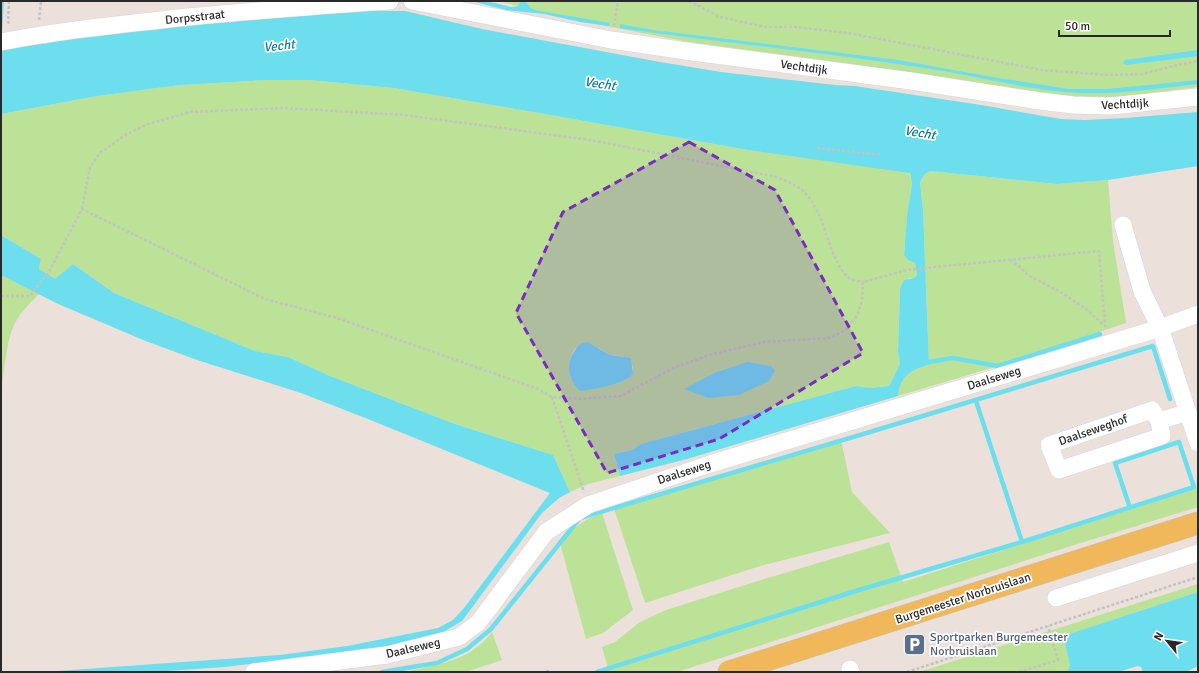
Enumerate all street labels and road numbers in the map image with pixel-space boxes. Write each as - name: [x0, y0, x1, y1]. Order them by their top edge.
- street label: Dorpsstraat: [164, 7, 226, 28]
- street label: Vechtdijk: [779, 57, 829, 78]
- street label: Vechtdijk: [1101, 96, 1149, 113]
- street label: Daalseweg: [965, 363, 1023, 394]
- street label: Daalseweghof: [1057, 411, 1131, 449]
- street label: Daalseweg: [656, 457, 713, 488]
- street label: Burgemeester Norbruislaan: [894, 570, 1033, 627]
- street label: Daalseweg: [384, 635, 442, 662]

